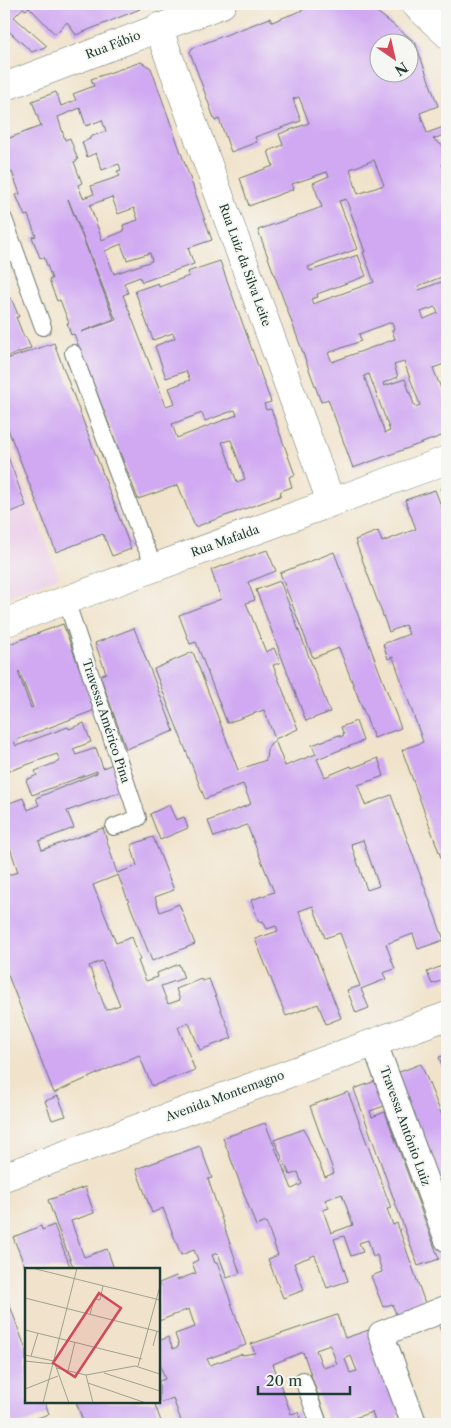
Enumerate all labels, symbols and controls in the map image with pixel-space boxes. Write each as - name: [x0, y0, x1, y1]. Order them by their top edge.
- street label: Rua Fábio: [83, 27, 142, 62]
- north arrow: [368, 32, 418, 82]
- text: N: [391, 58, 411, 80]
- street label: Rua Luiz da Silva Leite: [216, 201, 275, 329]
- street label: Rua Mafalda: [189, 521, 262, 560]
- street label: Travessa Américo Pina: [79, 657, 134, 785]
- street label: Travessa Antônio Luiz: [377, 1064, 434, 1188]
- street label: Avenida Montemagno: [162, 1067, 286, 1124]
- inset map: [25, 1268, 160, 1403]
- scale bar: [258, 1363, 351, 1395]
- text: 20 m: [266, 1371, 302, 1390]

